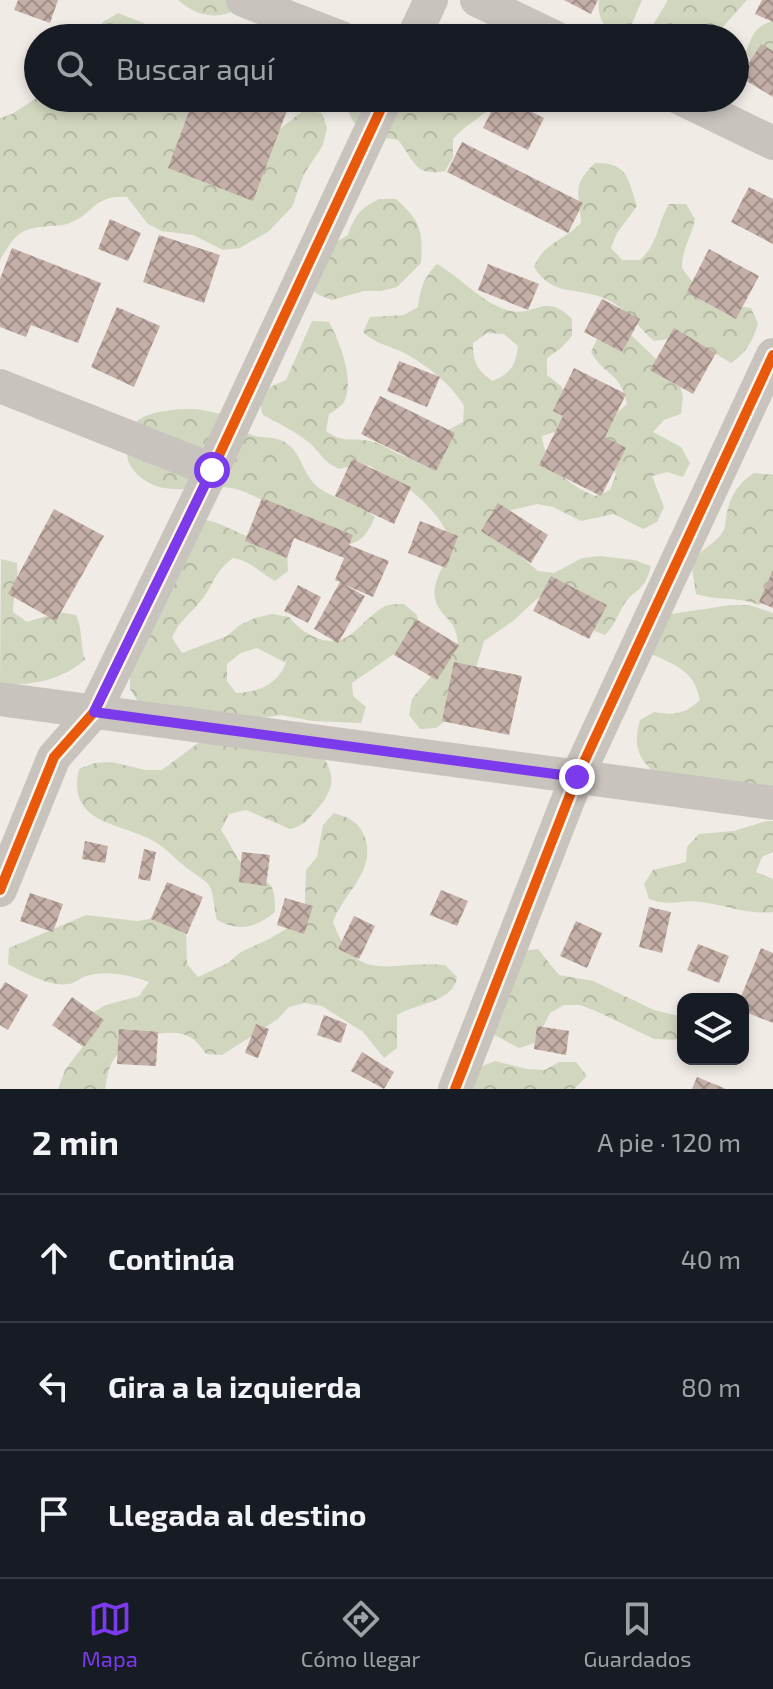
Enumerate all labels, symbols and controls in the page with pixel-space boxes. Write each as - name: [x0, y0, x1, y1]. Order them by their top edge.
- search box: [24, 24, 749, 112]
- icon: search: [52, 46, 96, 90]
- text: Buscar aquí: [116, 50, 274, 86]
- route start: [194, 452, 230, 488]
- route end: [559, 759, 595, 795]
- map controls: [677, 993, 749, 1065]
- button: layers: [677, 993, 749, 1065]
- text: 2 min: [32, 1121, 119, 1162]
- text: A pie · 120 m: [597, 1126, 741, 1157]
- icon: ahead: [32, 1236, 76, 1280]
- text: Continúa: [108, 1240, 235, 1276]
- text: 40 m: [681, 1243, 741, 1274]
- icon: left: [32, 1364, 76, 1408]
- text: Gira a la izquierda: [108, 1368, 362, 1404]
- text: 80 m: [681, 1371, 741, 1402]
- icon: arrive: [32, 1492, 76, 1536]
- text: Llegada al destino: [108, 1496, 367, 1532]
- tab: Mapa: [82, 1597, 138, 1671]
- tab: Cómo llegar: [301, 1597, 420, 1671]
- tab: Guardados: [583, 1597, 691, 1671]

